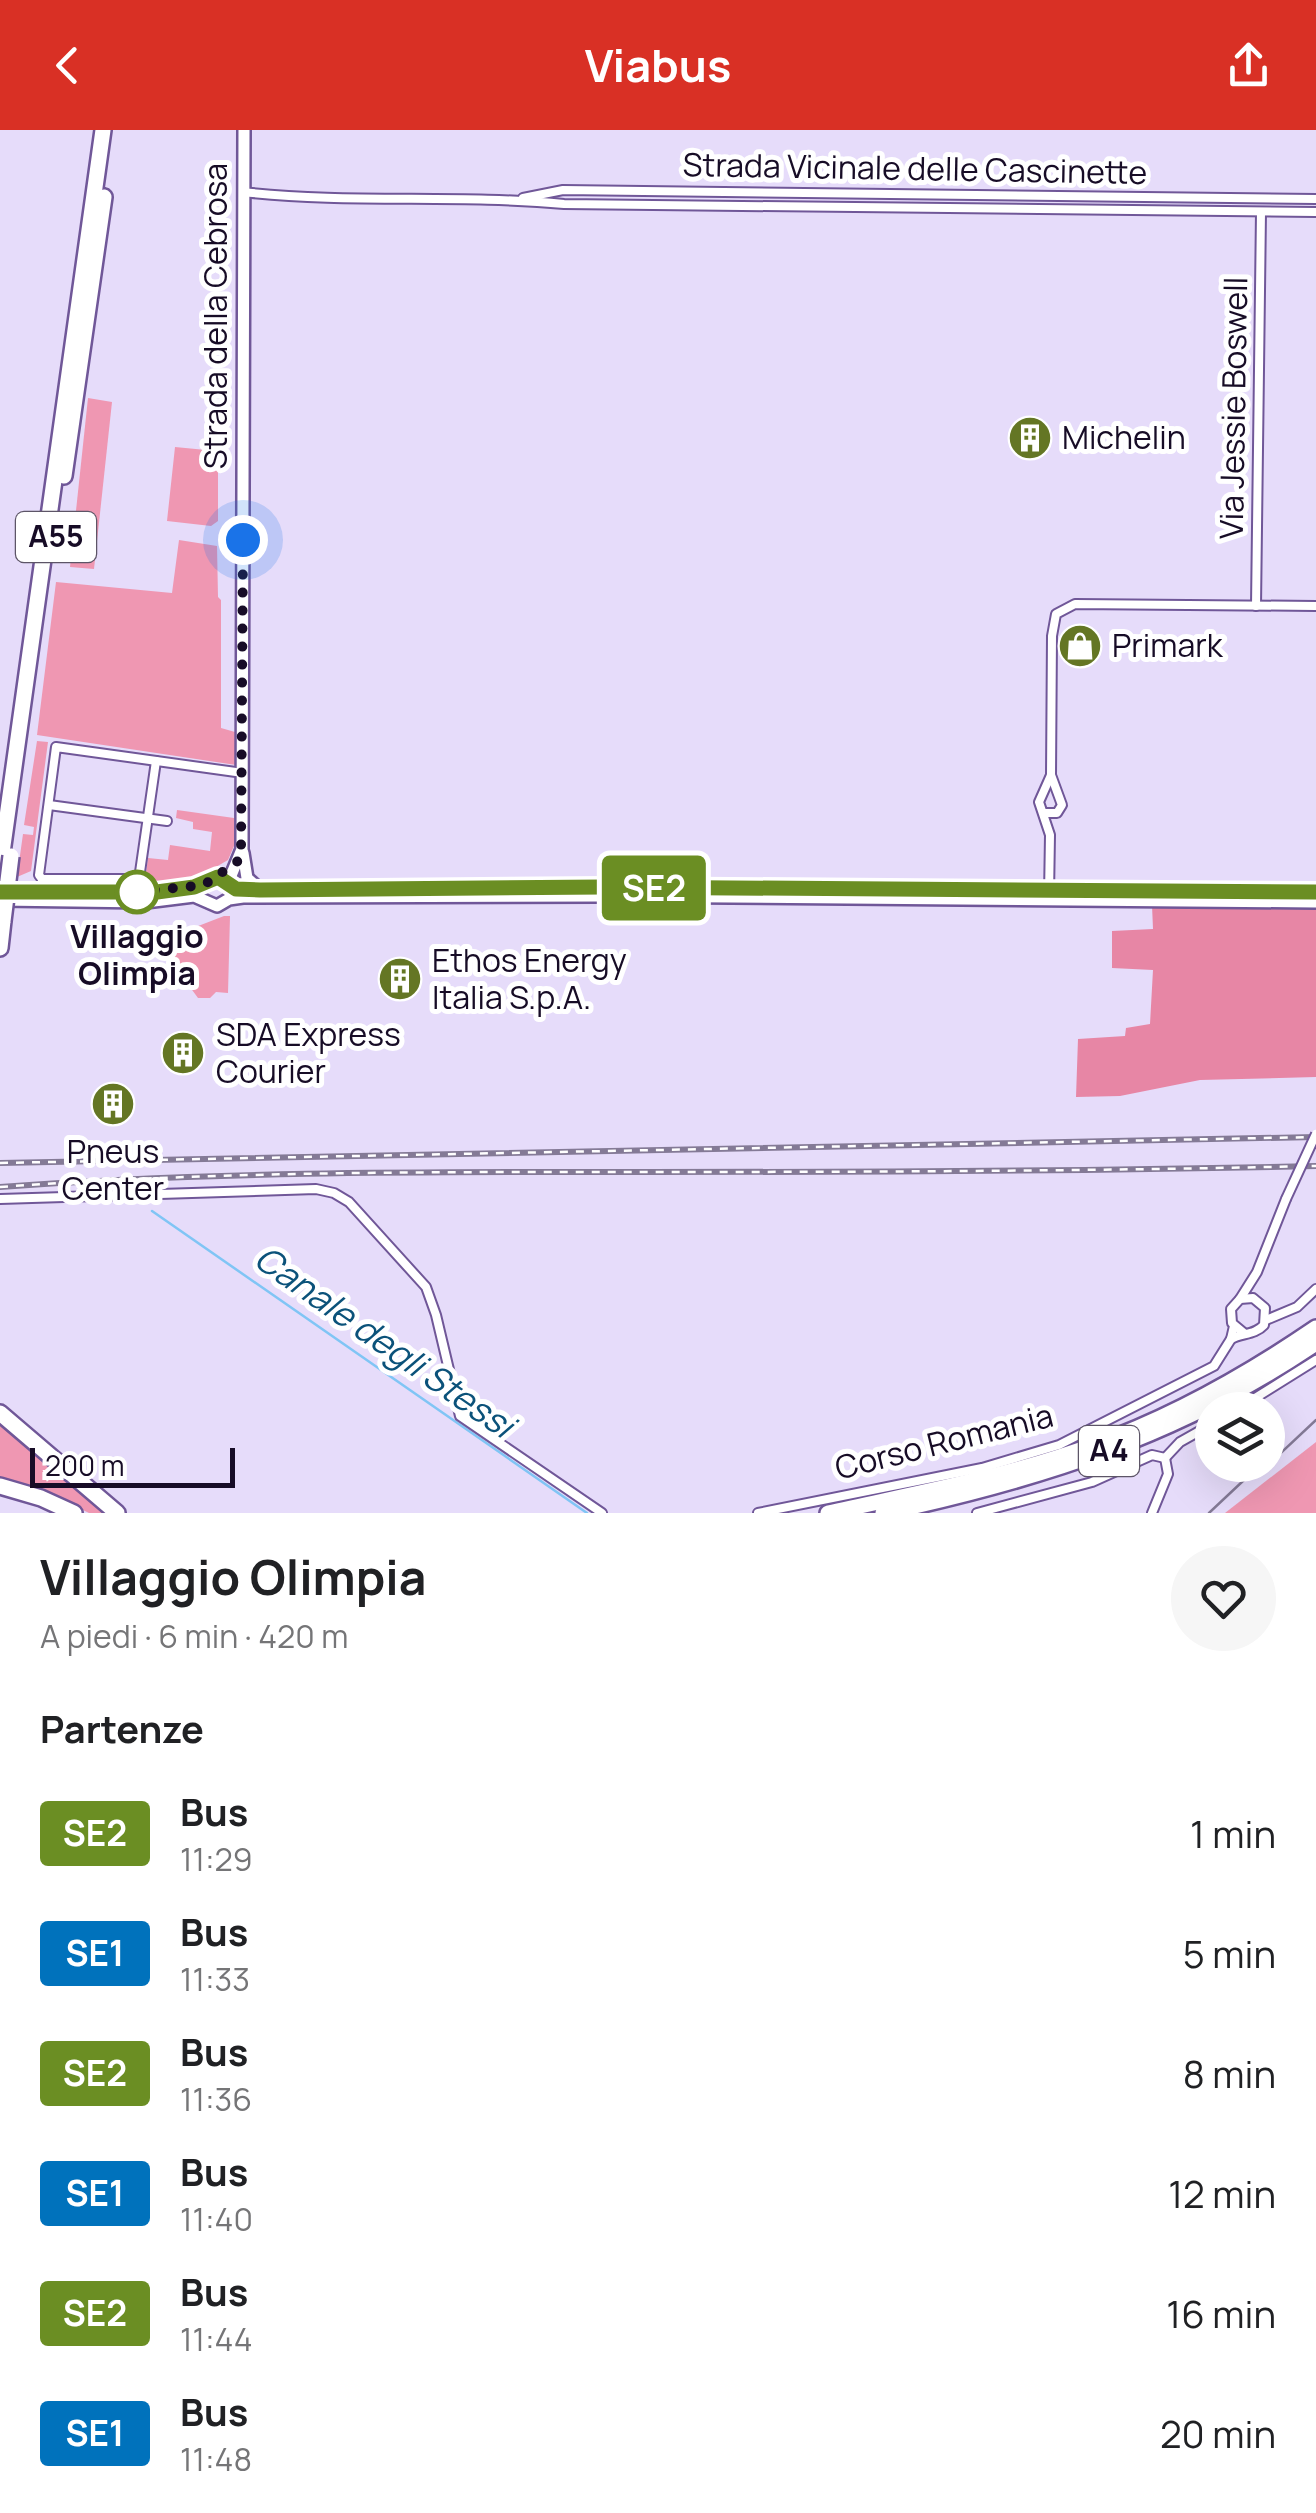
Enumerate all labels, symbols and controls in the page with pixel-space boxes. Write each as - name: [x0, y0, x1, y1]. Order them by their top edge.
- text: Viabus: [585, 34, 731, 96]
- icon: back: [40, 38, 95, 93]
- icon: share: [1221, 38, 1276, 93]
- street label: Strada Vicinale delle Cascinette: [682, 142, 1148, 194]
- street label: Strada della Cebrosa: [193, 163, 237, 469]
- street label: Via Jessie Boswell: [1209, 277, 1257, 539]
- building icon: Michelin: [1007, 415, 1053, 461]
- place label: Michelin: [1062, 415, 1186, 459]
- road number: A55: [16, 512, 96, 562]
- your location: [218, 515, 268, 565]
- shop icon: Primark: [1057, 623, 1103, 669]
- place label: Primark: [1112, 623, 1224, 667]
- line badge: SE2: [596, 856, 712, 920]
- text: SE2: [622, 864, 686, 912]
- marker: Villaggio Olimpia: [116, 871, 158, 913]
- place label: Villaggio Olimpia: [70, 914, 204, 995]
- place label: Ethos Energy Italia S.p.A.: [432, 938, 627, 1019]
- building icon: Ethos Energy Italia S.p.A.: [377, 956, 423, 1002]
- place label: SDA Express Courier: [216, 1012, 401, 1093]
- building icon: SDA Express Courier: [160, 1030, 206, 1076]
- building icon: Pneus Center: [90, 1081, 136, 1127]
- place label: Pneus Center: [62, 1129, 164, 1210]
- water label: Canale degli Stessi: [246, 1234, 527, 1451]
- map controls: [1195, 1392, 1285, 1482]
- button: layers: [1195, 1392, 1285, 1482]
- street label: Corso Romania: [830, 1393, 1057, 1489]
- road number: A4: [1079, 1426, 1139, 1476]
- scale bar: [30, 1443, 235, 1488]
- text: 200 m: [45, 1446, 124, 1484]
- text: Villaggio Olimpia: [40, 1544, 426, 1609]
- button: heart: [1171, 1546, 1276, 1651]
- text: A piedi · 6 min · 420 m: [40, 1614, 348, 1658]
- text: Partenze: [40, 1702, 204, 1754]
- text: Bus: [180, 1785, 248, 1837]
- text: 1 min: [1190, 1807, 1276, 1859]
- text: SE2: [63, 1809, 127, 1857]
- text: 11:29: [180, 1837, 253, 1881]
- text: Bus: [180, 1905, 248, 1957]
- text: 5 min: [1183, 1927, 1276, 1979]
- text: SE1: [66, 1929, 124, 1977]
- text: 11:33: [180, 1957, 250, 2001]
- text: Bus: [180, 2025, 248, 2077]
- text: 8 min: [1183, 2047, 1276, 2099]
- text: SE2: [63, 2049, 127, 2097]
- text: 11:36: [180, 2077, 252, 2121]
- text: Bus: [180, 2145, 248, 2197]
- text: 12 min: [1168, 2167, 1276, 2219]
- text: SE1: [66, 2169, 124, 2217]
- text: 11:40: [180, 2197, 253, 2241]
- text: Bus: [180, 2265, 248, 2317]
- text: 16 min: [1166, 2287, 1276, 2339]
- text: SE2: [63, 2289, 127, 2337]
- text: 11:44: [180, 2317, 253, 2361]
- text: Bus: [180, 2385, 248, 2437]
- text: 20 min: [1160, 2407, 1276, 2459]
- text: SE1: [66, 2409, 124, 2457]
- text: 11:48: [180, 2437, 252, 2481]

